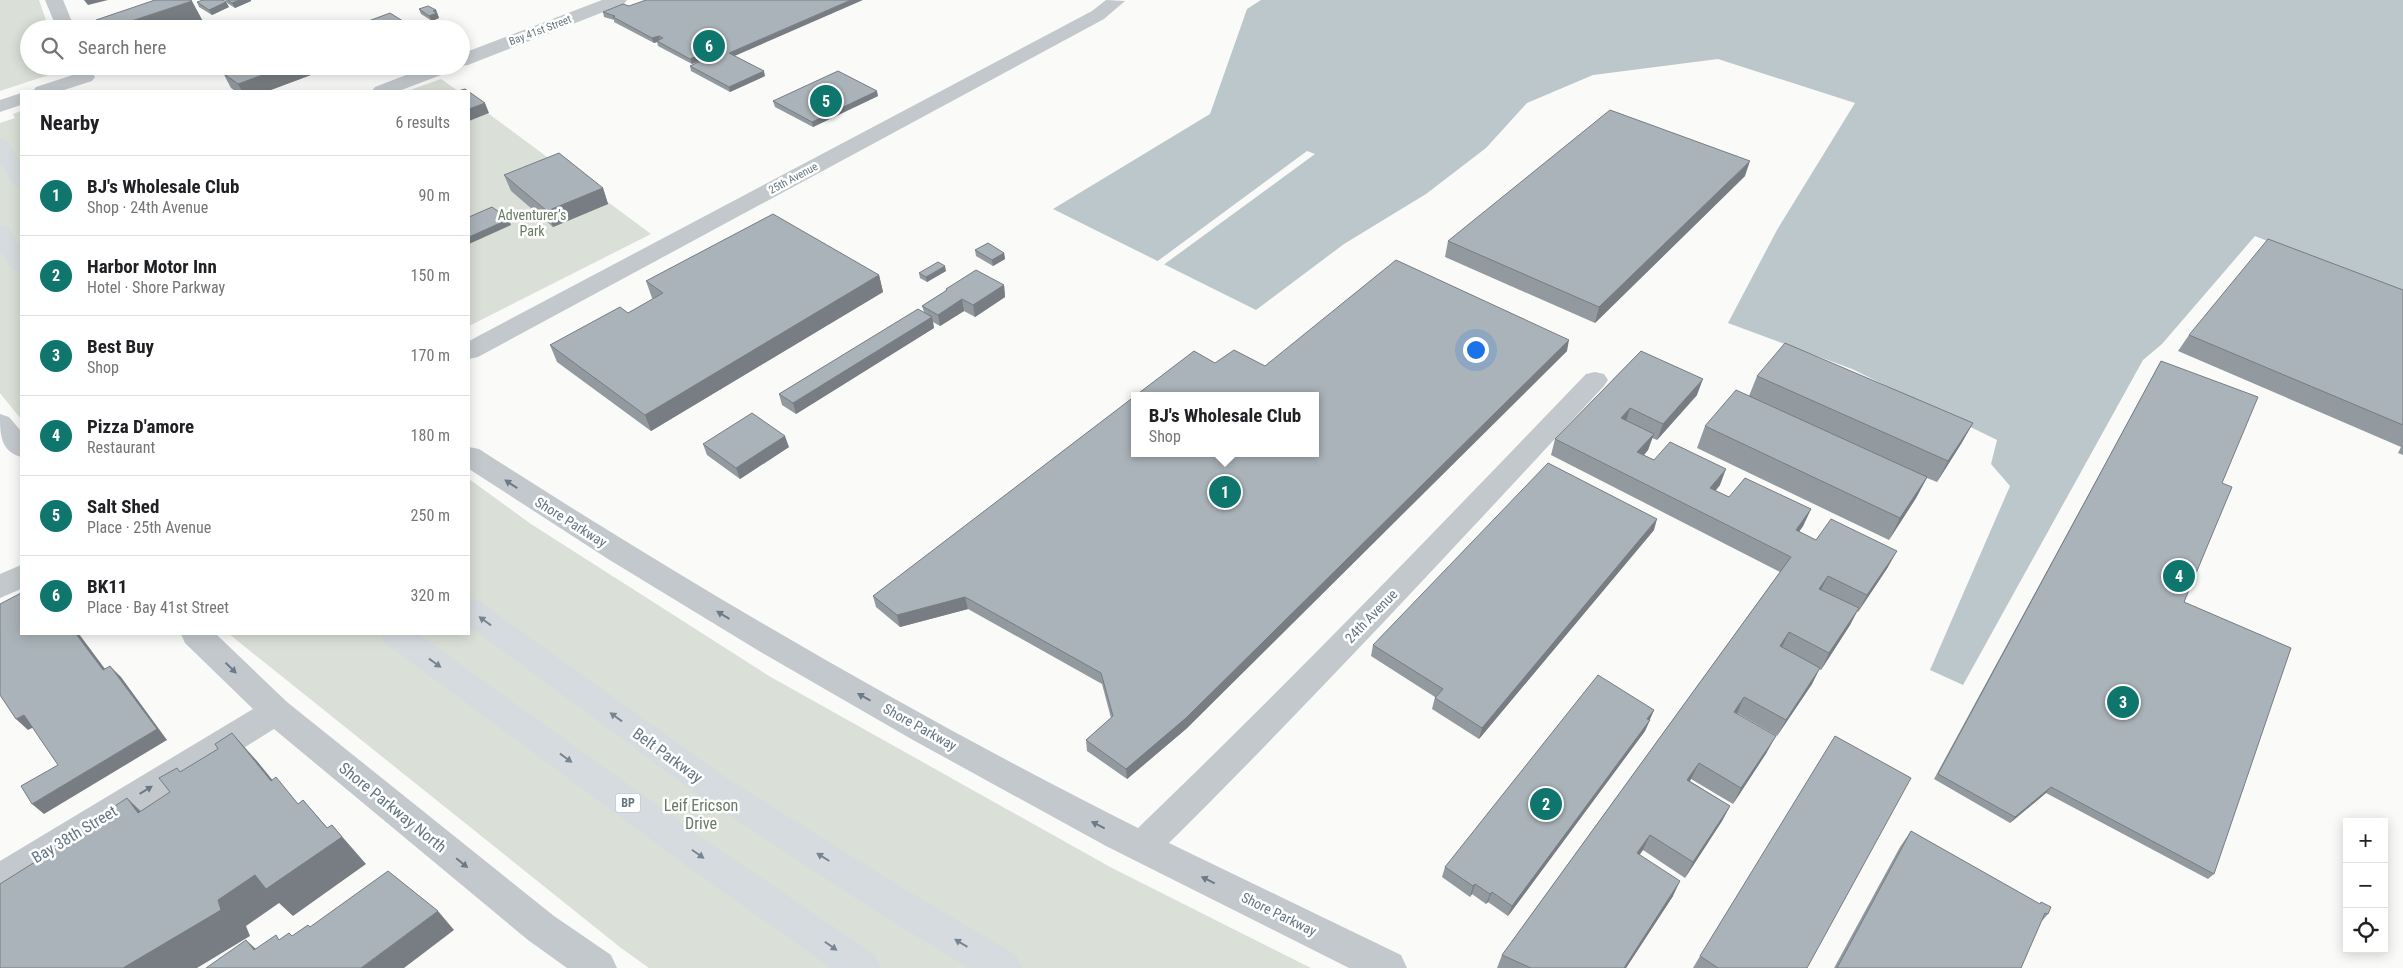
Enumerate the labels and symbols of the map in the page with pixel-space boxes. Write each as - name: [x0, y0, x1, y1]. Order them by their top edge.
- street label: Bay 41st Street: [507, 13, 573, 48]
- pin: 6: [693, 27, 725, 65]
- pin: 5: [810, 82, 842, 120]
- street label: 25th Avenue: [767, 160, 820, 197]
- park label: Adventurer’s Park: [498, 207, 566, 239]
- your location: [1463, 337, 1489, 363]
- pin: 1: [1209, 473, 1241, 511]
- one-way arrow: [504, 479, 517, 489]
- street label: Shore Parkway: [532, 494, 610, 550]
- pin: 4: [2163, 557, 2195, 595]
- street label: 24th Avenue: [1342, 586, 1401, 646]
- one-way arrow: [717, 611, 730, 620]
- one-way arrow: [478, 617, 491, 627]
- one-way arrow: [428, 658, 442, 668]
- one-way arrow: [225, 662, 237, 674]
- pin: 3: [2107, 683, 2139, 721]
- one-way arrow: [857, 692, 871, 701]
- street label: Shore Parkway: [880, 700, 960, 754]
- one-way arrow: [609, 712, 623, 722]
- street label: Belt Parkway: [629, 724, 707, 787]
- one-way arrow: [560, 753, 573, 763]
- street label: Shore Parkway North: [335, 758, 450, 856]
- pin: 2: [1530, 785, 1562, 823]
- one-way arrow: [140, 786, 153, 795]
- road number: BP: [616, 794, 640, 812]
- park label: Leif Ericson Drive: [664, 796, 738, 833]
- street label: Bay 38th Street: [28, 801, 121, 867]
- one-way arrow: [1091, 821, 1106, 829]
- one-way arrow: [691, 849, 705, 859]
- one-way arrow: [816, 853, 829, 862]
- one-way arrow: [455, 858, 468, 869]
- one-way arrow: [1201, 875, 1215, 883]
- street label: Shore Parkway: [1239, 889, 1319, 939]
- one-way arrow: [954, 938, 967, 947]
- one-way arrow: [825, 941, 838, 951]

